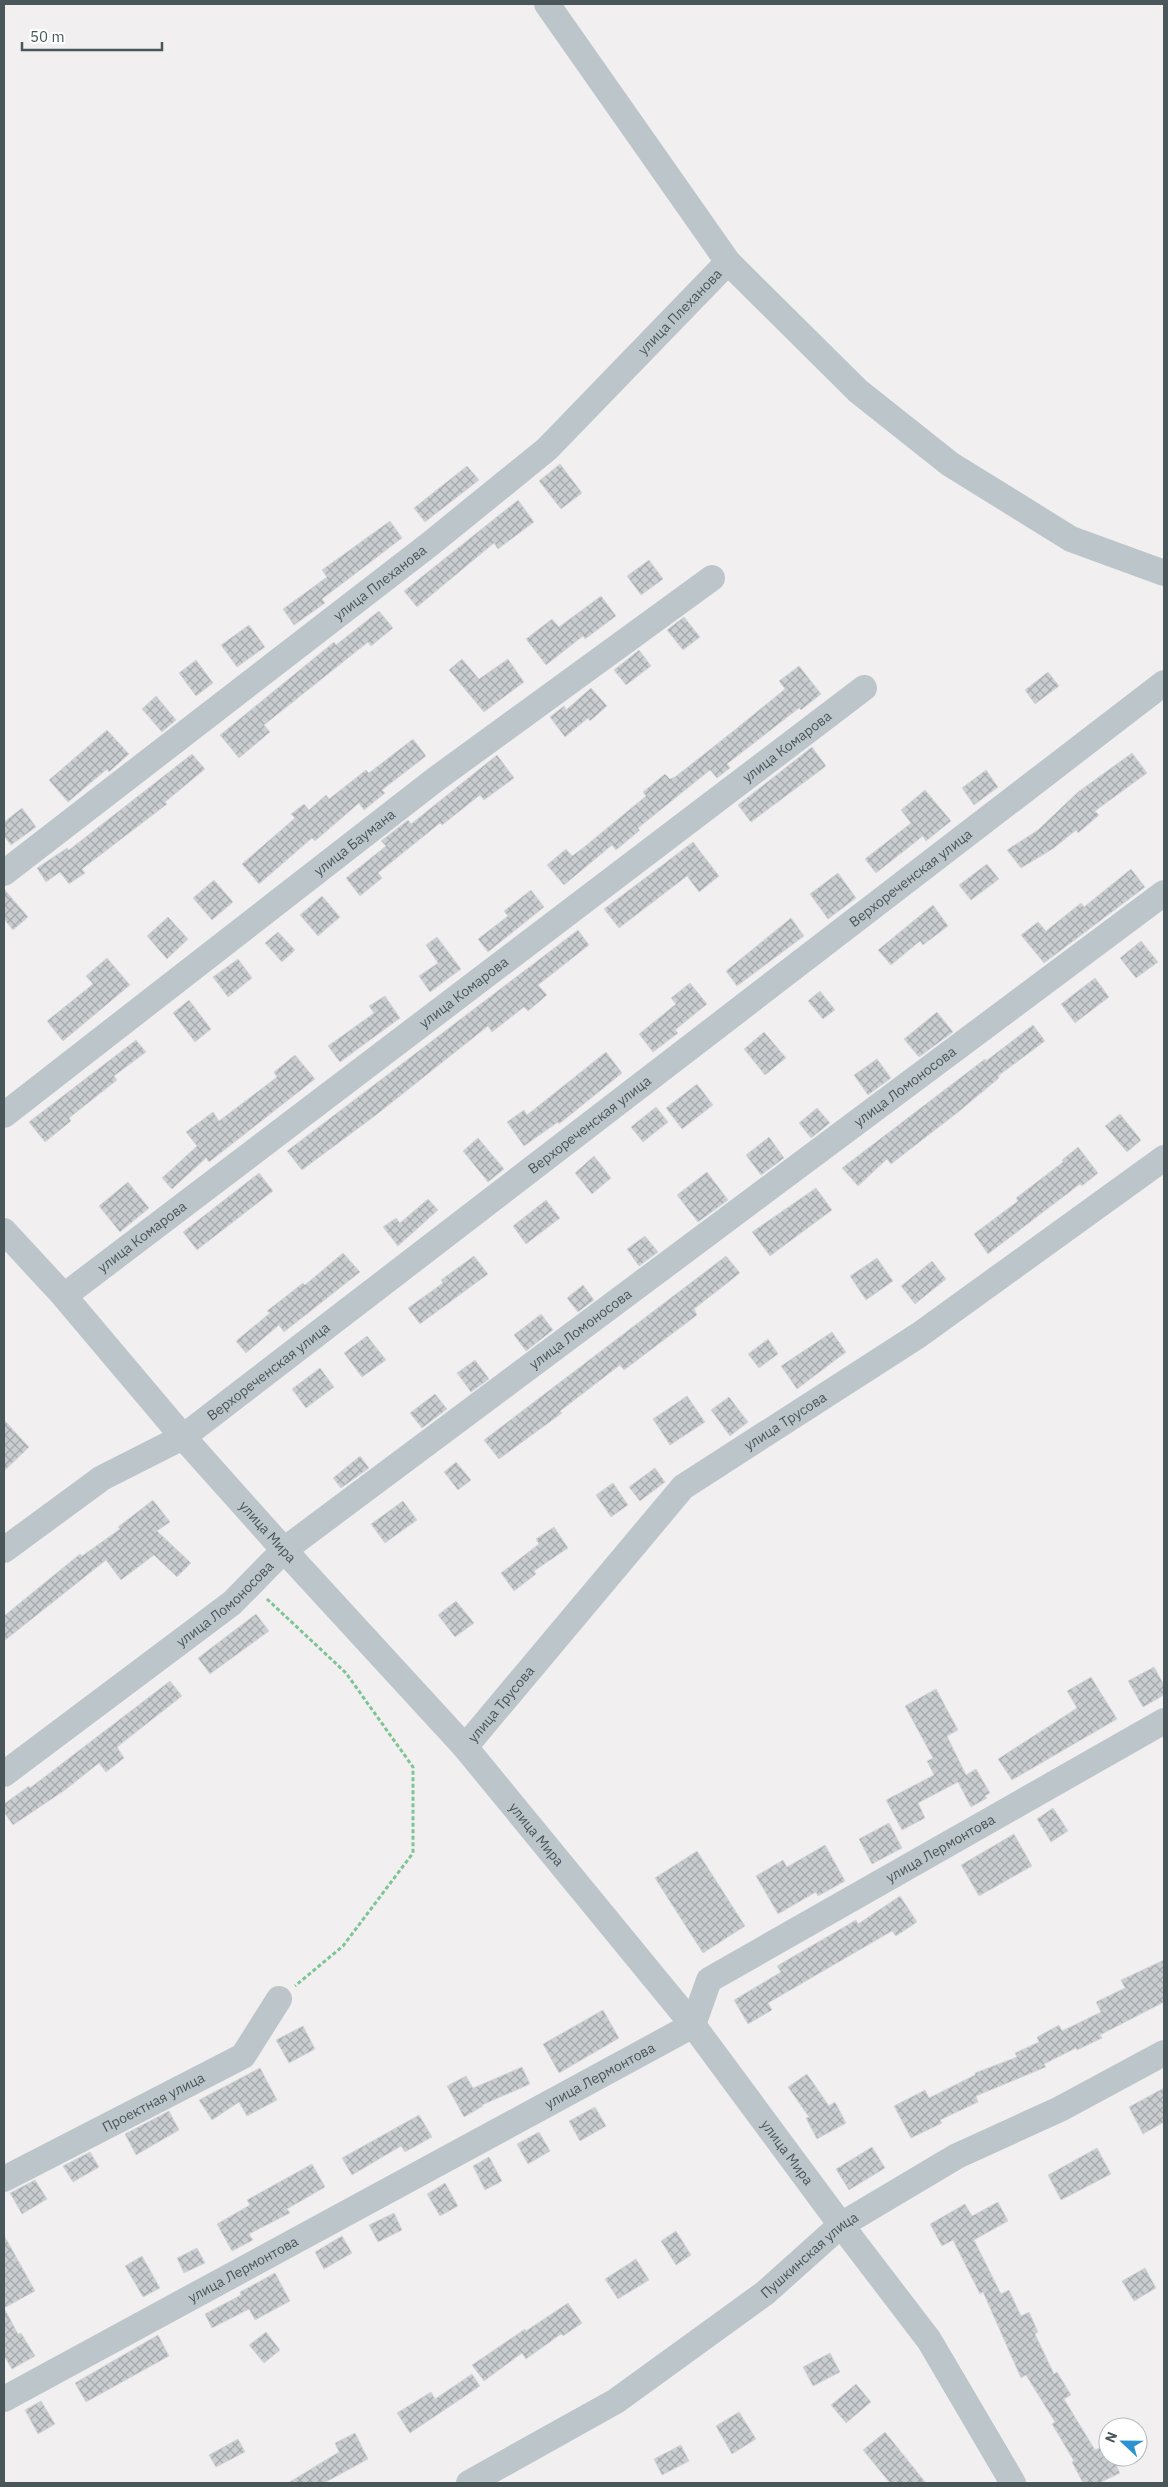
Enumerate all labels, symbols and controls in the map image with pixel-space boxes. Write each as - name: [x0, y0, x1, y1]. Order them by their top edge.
- scale bar: [22, 20, 162, 52]
- text: 50 m: [30, 27, 65, 46]
- street label: улица Плеханова: [634, 264, 726, 359]
- street label: улица Плеханова: [330, 541, 431, 624]
- street label: улица Комарова: [739, 707, 835, 786]
- street label: улица Баумана: [310, 805, 399, 880]
- street label: Верхореченская улица: [845, 824, 976, 931]
- street label: улица Комарова: [416, 952, 512, 1032]
- street label: улица Ломоносова: [850, 1042, 960, 1131]
- street label: Верхореченская улица: [524, 1071, 655, 1178]
- street label: улица Комарова: [94, 1197, 191, 1276]
- street label: улица Ломоносова: [526, 1284, 635, 1373]
- street label: Верхореченская улица: [203, 1318, 334, 1424]
- street label: улица Трусова: [741, 1388, 830, 1454]
- street label: улица Мира: [235, 1497, 301, 1567]
- street label: улица Ломоносова: [172, 1557, 278, 1651]
- street label: улица Трусова: [464, 1662, 539, 1746]
- street label: улица Мира: [505, 1799, 568, 1870]
- street label: улица Лермонтова: [883, 1810, 999, 1886]
- street label: улица Лермонтова: [542, 2038, 659, 2113]
- street label: Проектная улица: [99, 2068, 208, 2136]
- street label: улица Мира: [757, 2116, 818, 2189]
- street label: Пушкинская улица: [757, 2208, 862, 2302]
- street label: улица Лермонтова: [185, 2232, 302, 2306]
- north arrow: [1098, 2417, 1148, 2467]
- text: N: [1101, 2429, 1121, 2445]

